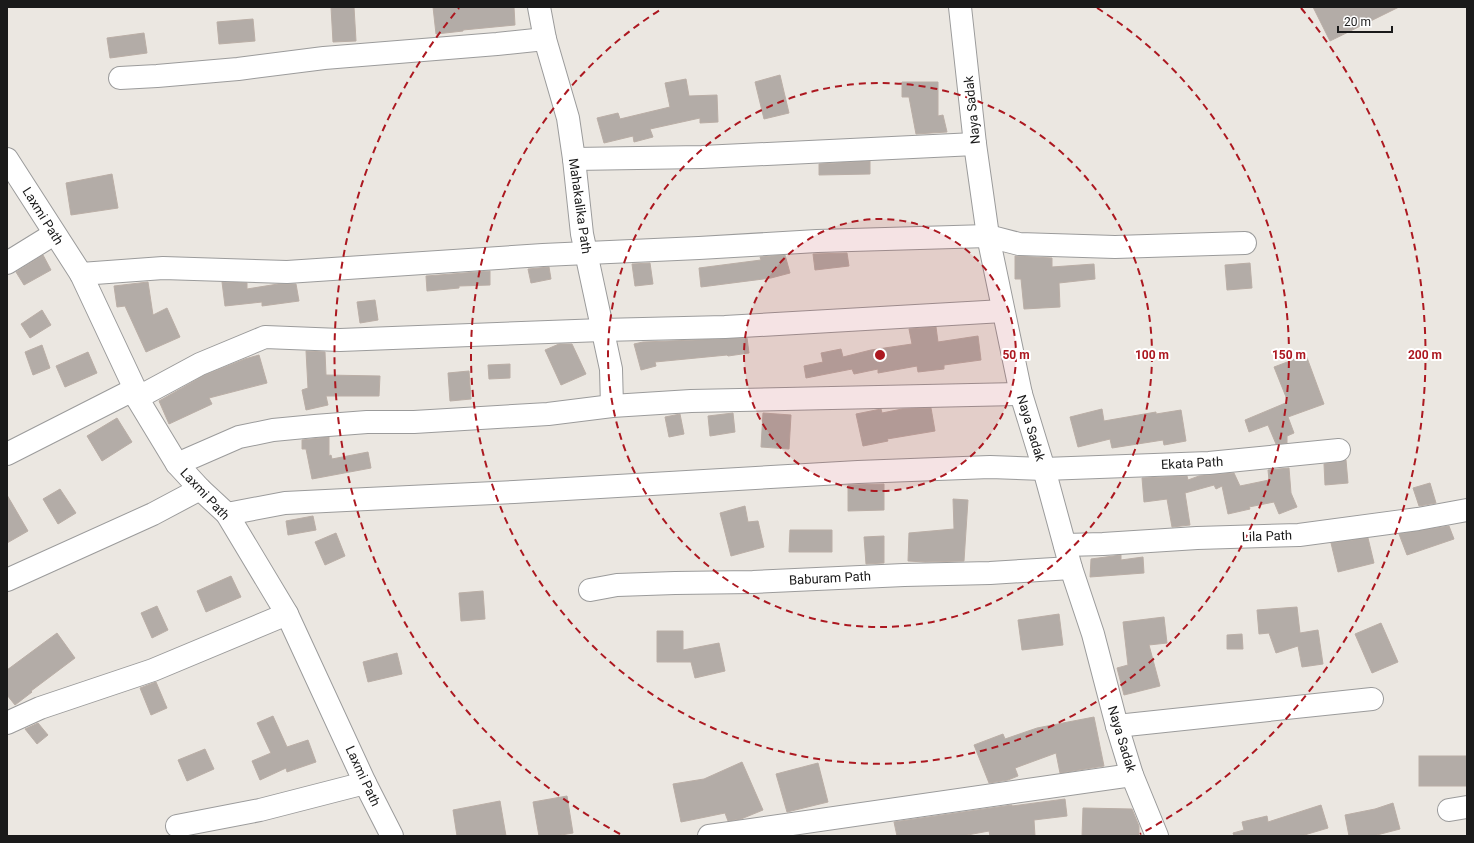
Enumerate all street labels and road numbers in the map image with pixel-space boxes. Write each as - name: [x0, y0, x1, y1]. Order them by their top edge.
- street label: Naya Sadak: [961, 75, 983, 145]
- street label: Mahakalika Path: [566, 157, 594, 255]
- street label: Laxmi Path: [19, 184, 67, 248]
- street label: Naya Sadak: [1014, 393, 1048, 463]
- street label: Ekata Path: [1161, 454, 1223, 472]
- street label: Laxmi Path: [177, 465, 233, 523]
- street label: Lila Path: [1242, 528, 1292, 544]
- street label: Baburam Path: [789, 568, 871, 588]
- street label: Naya Sadak: [1105, 704, 1139, 774]
- street label: Laxmi Path: [342, 743, 384, 809]

